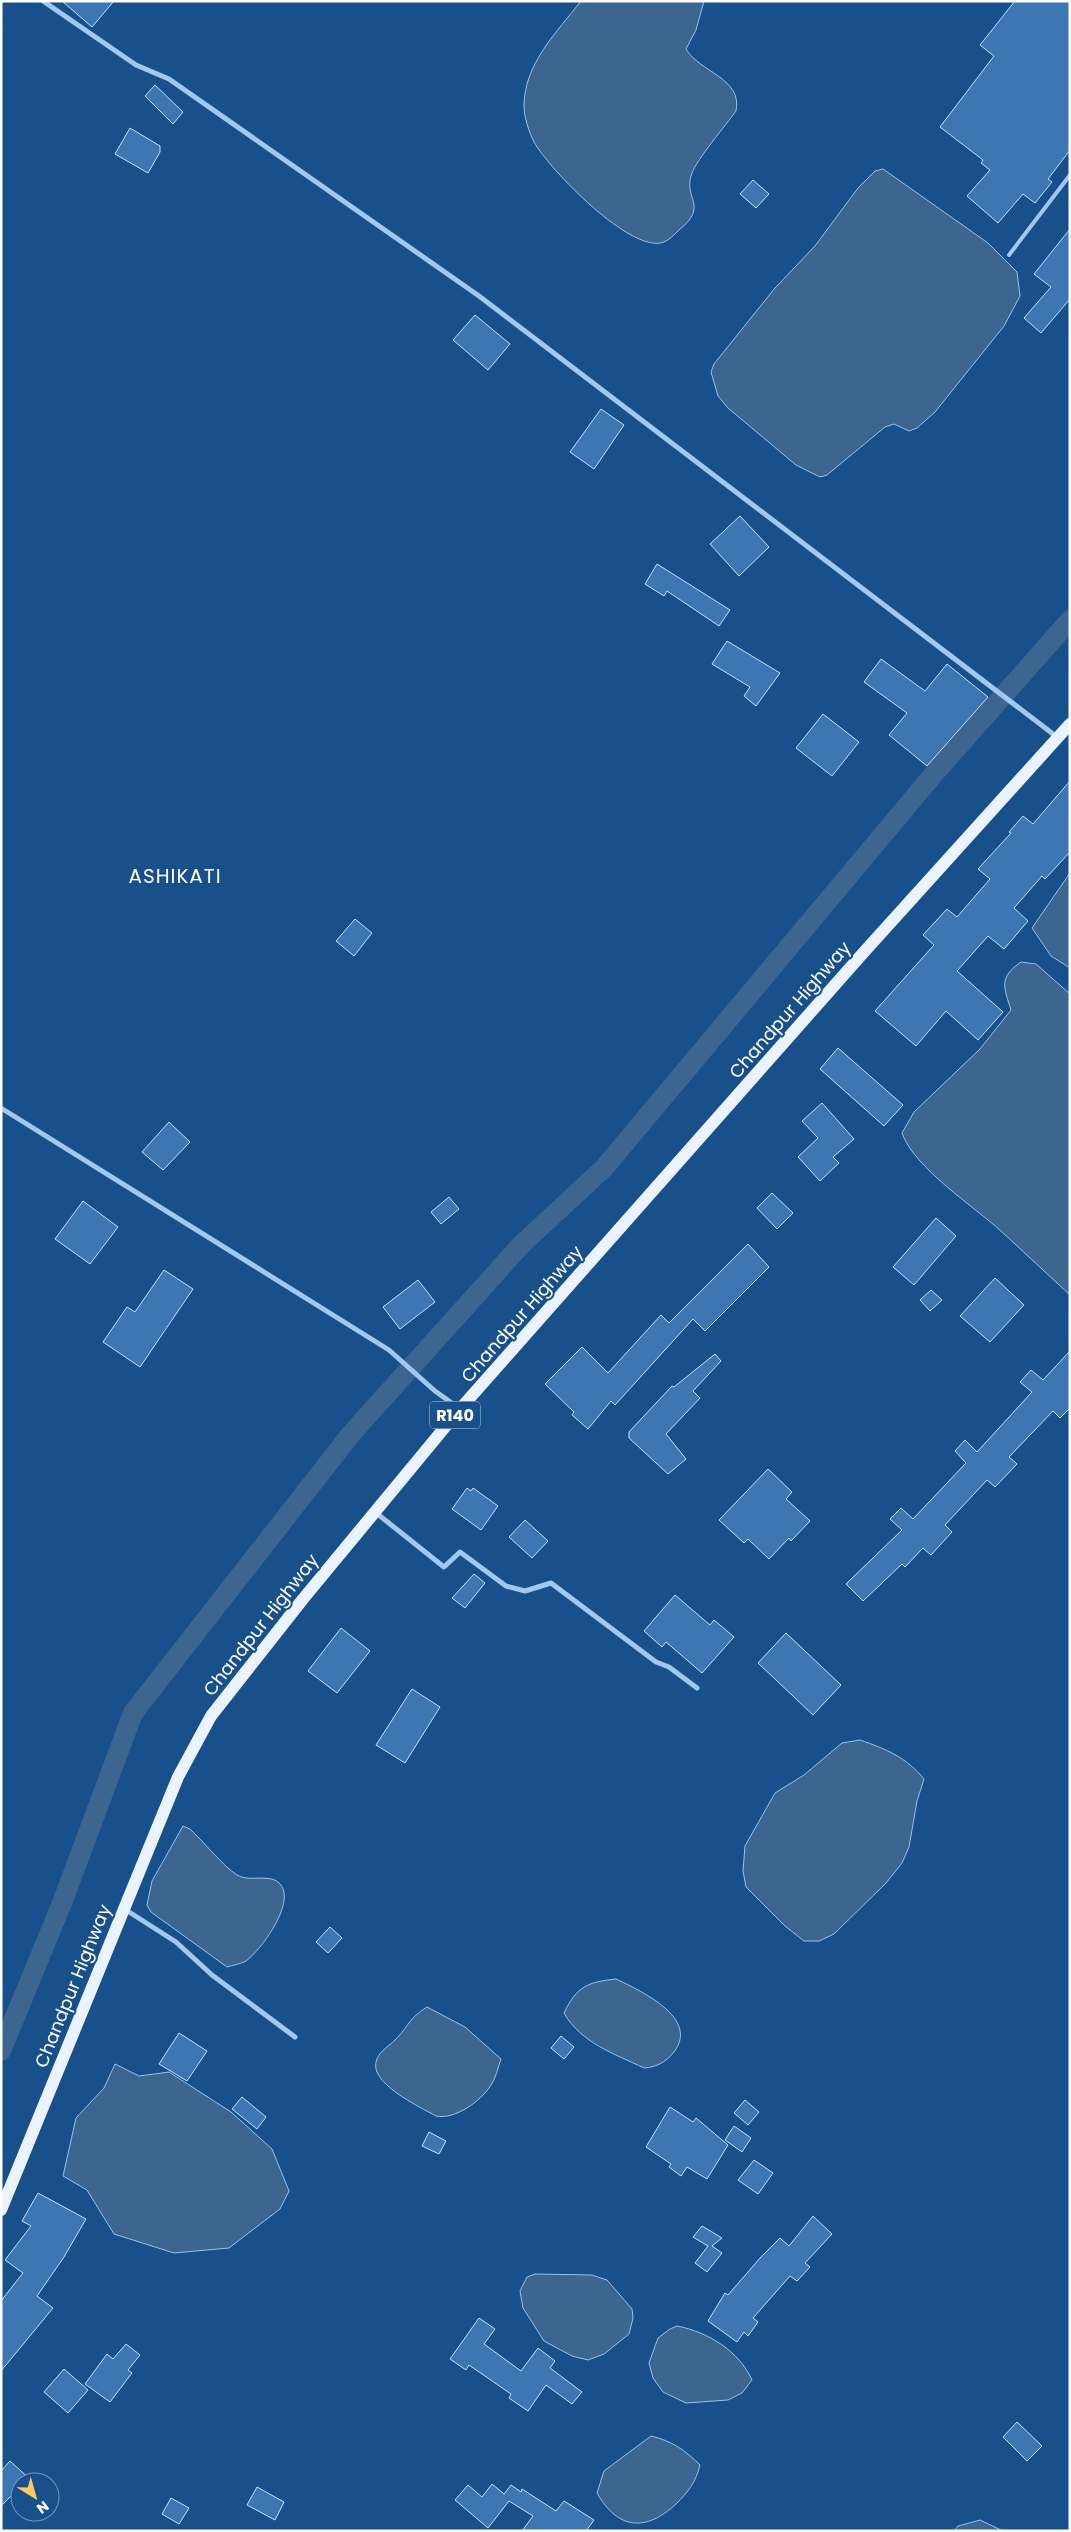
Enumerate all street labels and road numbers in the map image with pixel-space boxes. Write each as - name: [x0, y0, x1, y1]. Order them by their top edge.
- street label: Chandpur Highway: [723, 936, 856, 1084]
- street label: Chandpur Highway: [455, 1240, 588, 1388]
- road number: R140: [430, 1402, 480, 1428]
- street label: Chandpur Highway: [197, 1548, 324, 1701]
- street label: Chandpur Highway: [28, 1900, 117, 2071]

